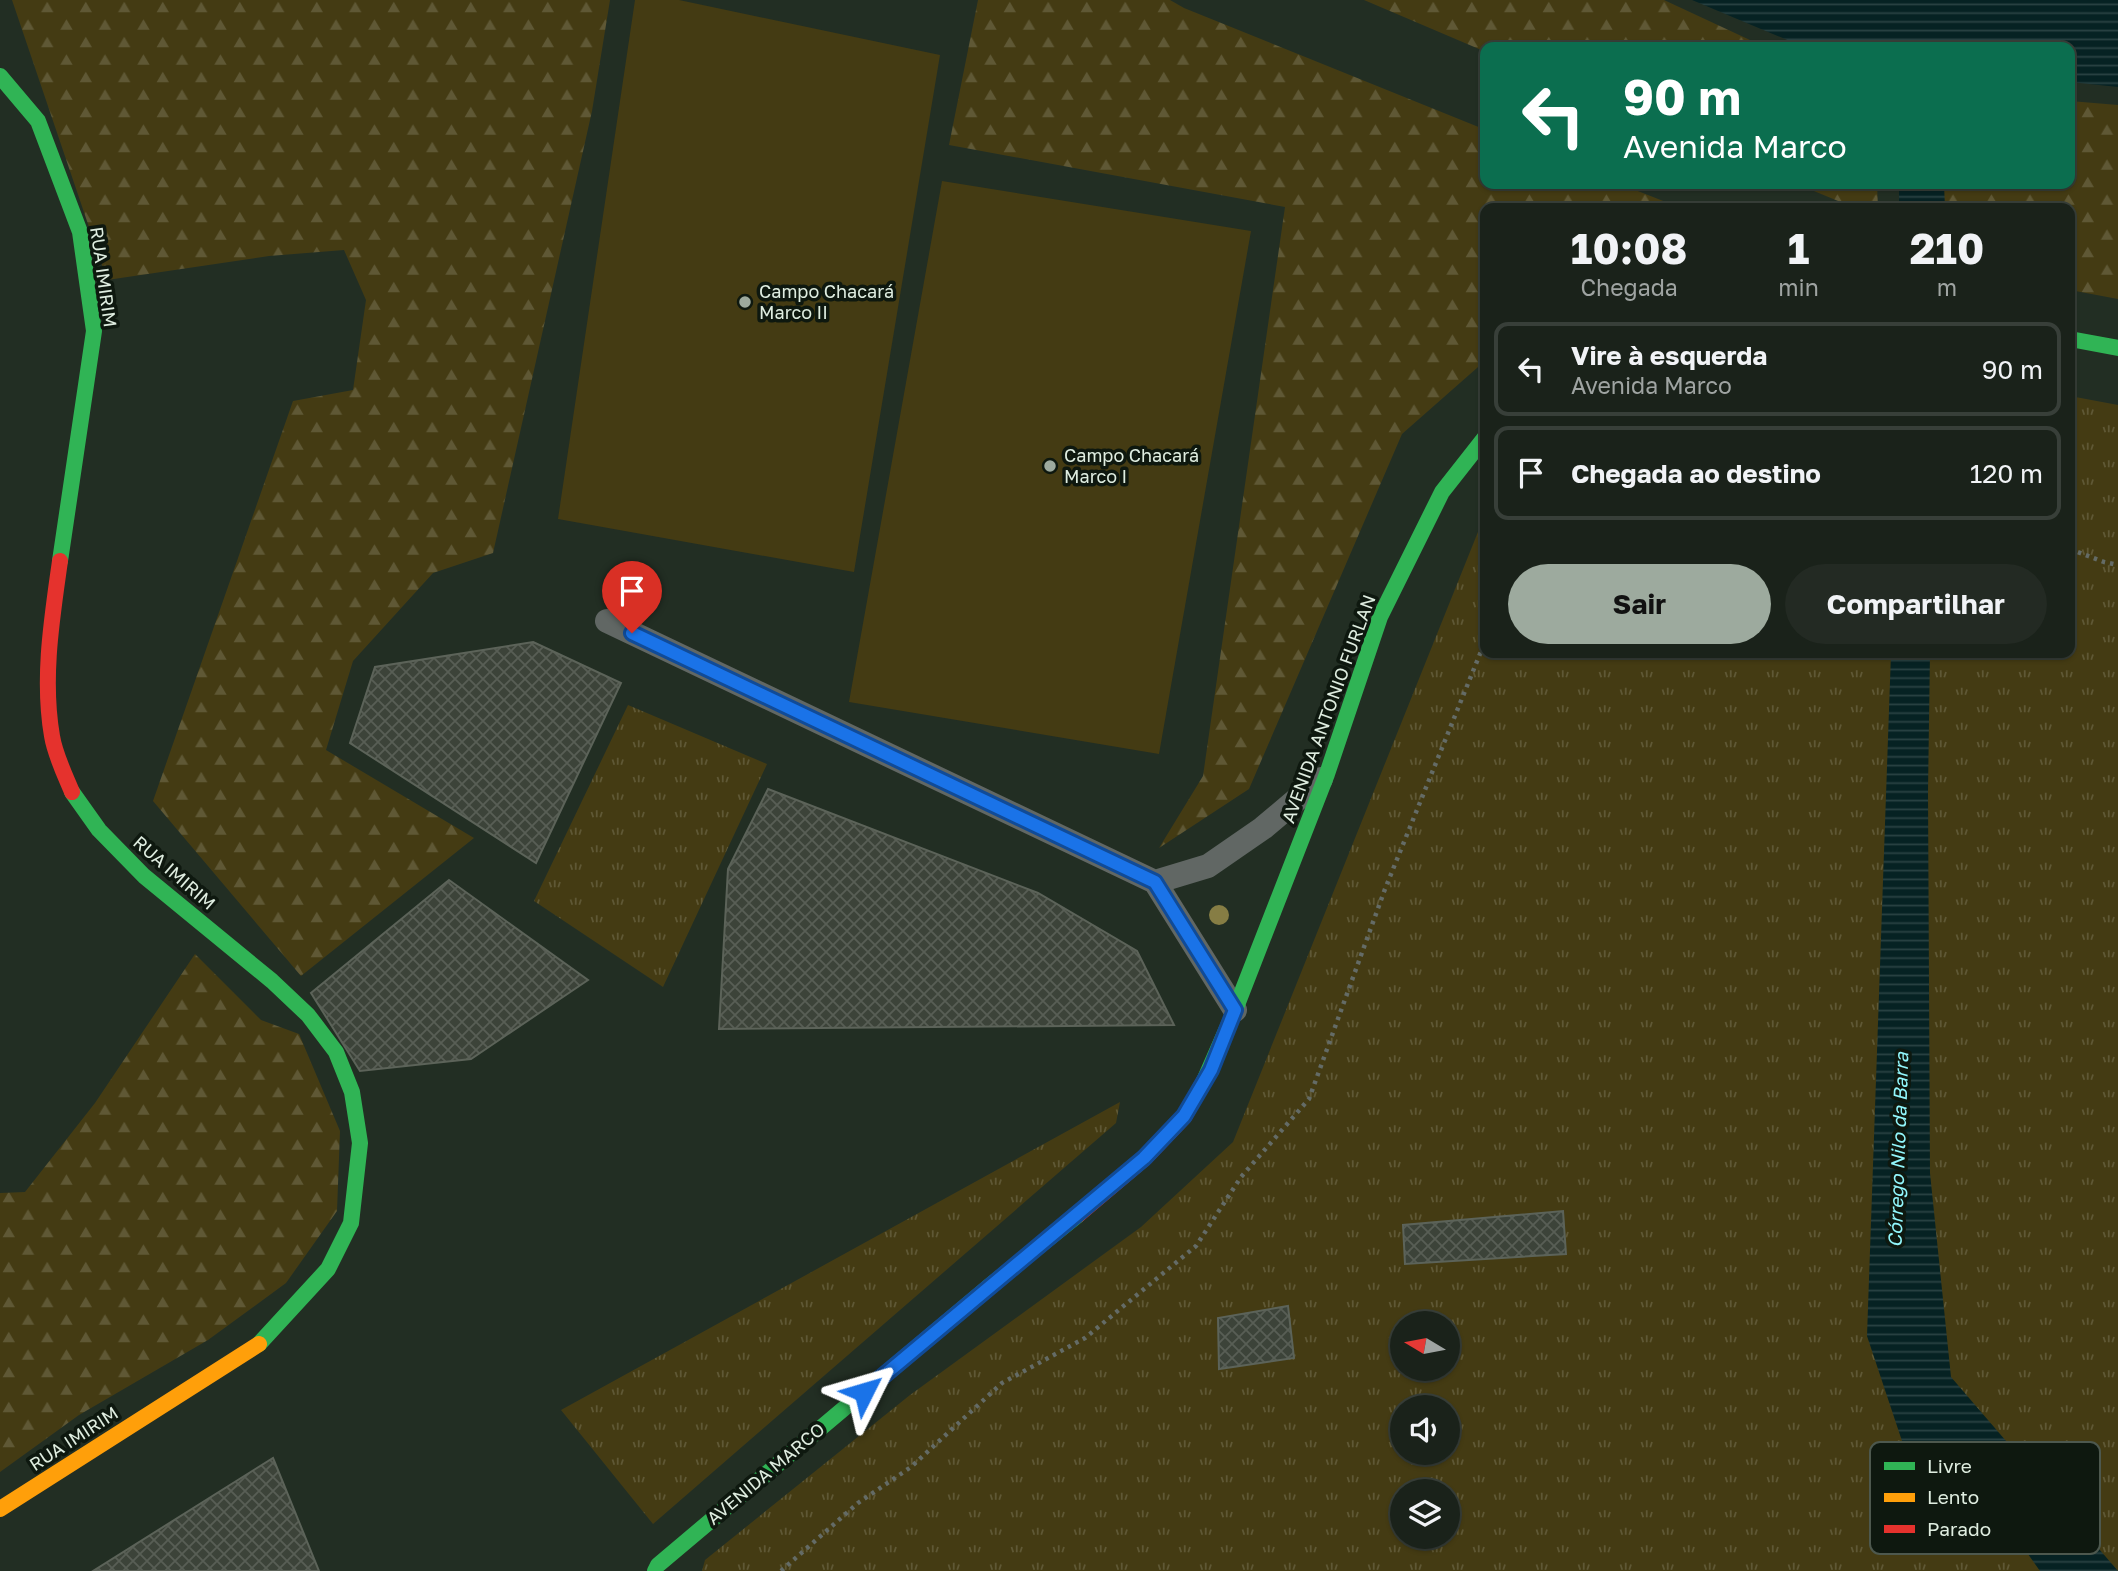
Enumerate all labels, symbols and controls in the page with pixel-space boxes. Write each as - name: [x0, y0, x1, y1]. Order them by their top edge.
- text: 90 m: [1623, 67, 1741, 126]
- icon: left: [1508, 70, 1599, 161]
- text: Avenida Marco: [1623, 127, 1847, 165]
- text: 10:08: [1571, 223, 1687, 273]
- text: 1: [1788, 223, 1809, 273]
- text: 210: [1910, 223, 1984, 273]
- street label: RUA IMIRIM: [86, 225, 122, 329]
- text: Chegada: [1580, 273, 1678, 301]
- text: min: [1778, 273, 1819, 301]
- text: m: [1937, 273, 1957, 301]
- place label: Campo Chacará Marco II: [759, 280, 894, 323]
- marker: Campo Chacará Marco II: [737, 294, 753, 310]
- text: Vire à esquerda: [1571, 340, 1767, 371]
- icon: left: [1512, 350, 1550, 388]
- text: 90 m: [1982, 354, 2043, 385]
- text: Avenida Marco: [1571, 371, 1732, 399]
- place label: Campo Chacará Marco I: [1064, 444, 1199, 487]
- icon: arrive: [1512, 454, 1550, 492]
- marker: Campo Chacará Marco I: [1042, 458, 1058, 474]
- text: Chegada ao destino: [1571, 458, 1821, 489]
- text: 120 m: [1970, 458, 2043, 489]
- pin: [602, 561, 662, 633]
- button: Sair: [1508, 564, 1771, 644]
- button: Compartilhar: [1785, 564, 2047, 644]
- icon: arrive: [613, 572, 651, 610]
- street label: AVENIDA ANTONIO FURLAN: [1276, 592, 1380, 826]
- street label: RUA IMIRIM: [129, 831, 220, 914]
- water label: Córrego Nilo da Barra: [1883, 1051, 1912, 1248]
- north arrow: [1390, 1311, 1460, 1381]
- map controls: [1390, 1311, 1460, 1549]
- position arrow: [827, 1355, 901, 1429]
- button: sound: [1390, 1395, 1460, 1465]
- street label: RUA IMIRIM: [25, 1401, 122, 1475]
- street label: AVENIDA MARCO: [702, 1418, 829, 1529]
- legend: [1870, 1442, 2100, 1554]
- text: Livre: [1927, 1454, 1972, 1477]
- button: layers: [1390, 1479, 1460, 1549]
- text: Lento: [1927, 1485, 1979, 1508]
- text: Parado: [1927, 1517, 1991, 1540]

